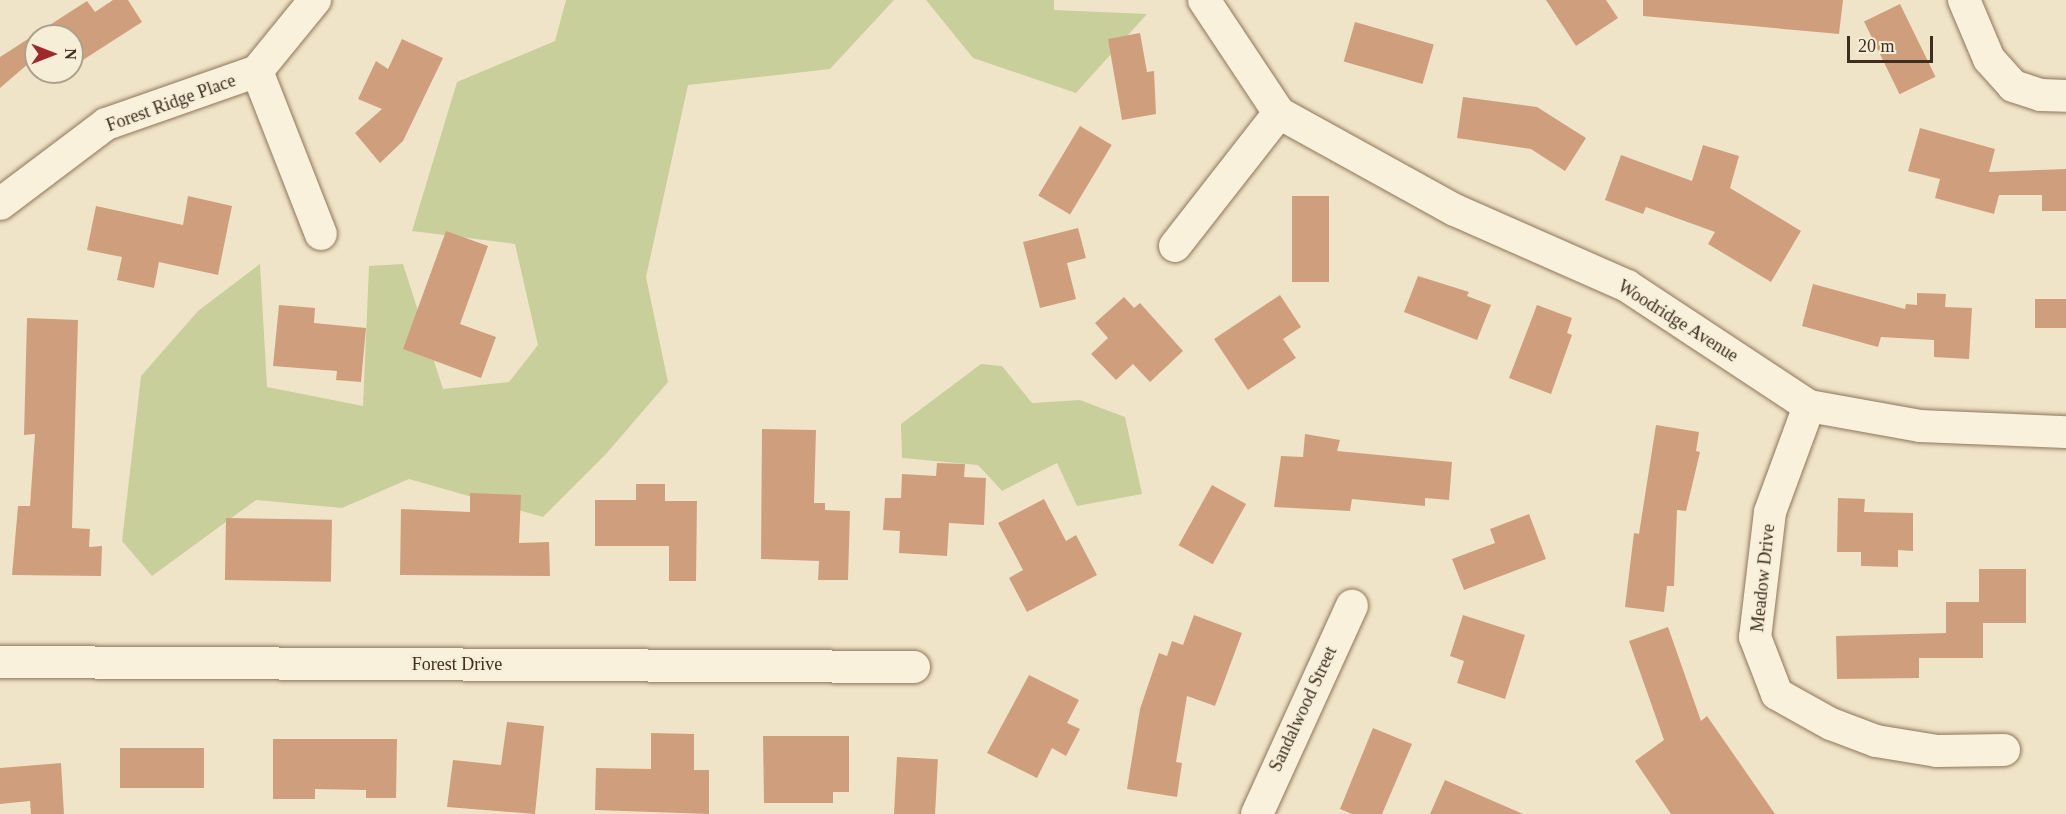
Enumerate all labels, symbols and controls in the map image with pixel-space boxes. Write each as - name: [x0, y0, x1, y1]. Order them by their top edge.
- north arrow: [24, 24, 84, 84]
- scale bar: [1850, 24, 1936, 62]
- text: 20 m: [1858, 36, 1895, 56]
- text: N: [62, 48, 79, 60]
- street label: Forest Ridge Place: [103, 70, 239, 136]
- street label: Woodridge Avenue: [1613, 275, 1743, 367]
- street label: Meadow Drive: [1747, 523, 1779, 633]
- street label: Sandalwood Street: [1265, 643, 1341, 775]
- street label: Forest Drive: [412, 653, 502, 675]

